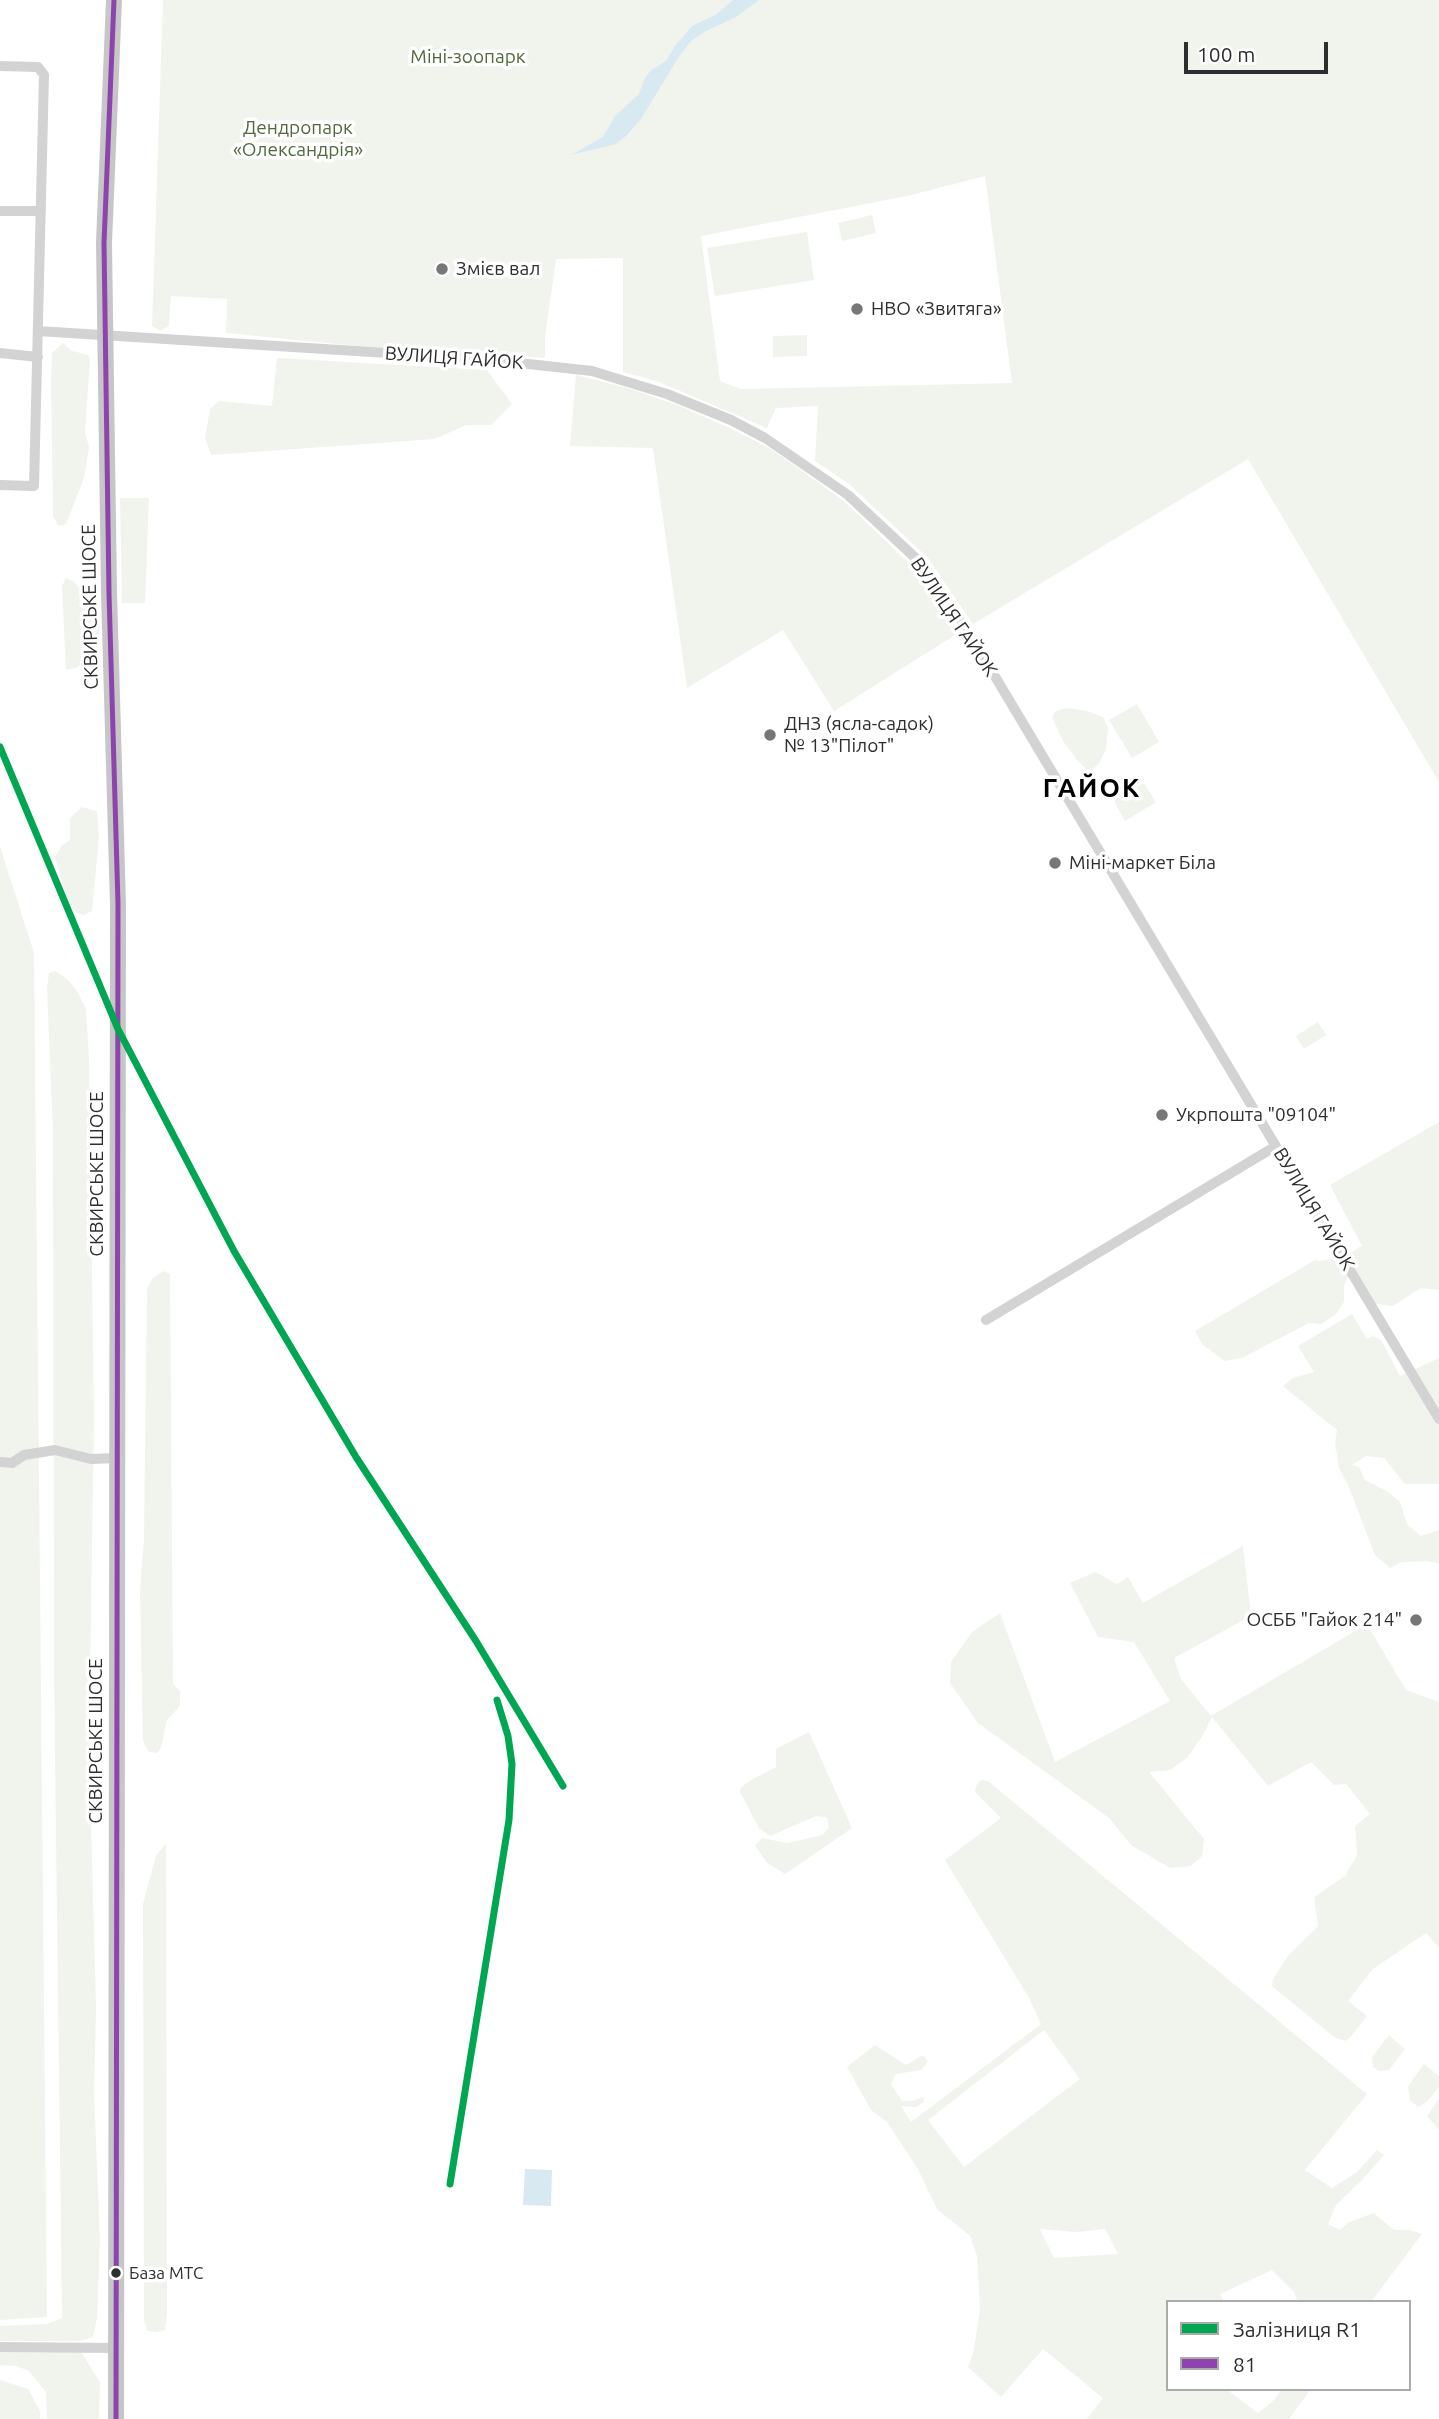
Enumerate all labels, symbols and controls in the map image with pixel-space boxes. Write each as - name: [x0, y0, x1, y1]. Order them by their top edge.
- scale bar: [1187, 28, 1330, 72]
- text: 100 m: [1197, 42, 1255, 66]
- park label: Міні-зоопарк: [410, 46, 526, 68]
- park label: Дендропарк «Олександрія»: [233, 117, 363, 161]
- place label: Змієв вал: [456, 258, 540, 280]
- marker: Змієв вал: [434, 261, 450, 277]
- place label: НВО «Звитяга»: [871, 298, 1002, 320]
- marker: НВО «Звитяга»: [849, 301, 865, 317]
- street label: ВУЛИЦЯ ГАЙОК: [384, 342, 524, 374]
- street label: СКВИРСЬКЕ ШОСЕ: [77, 524, 103, 690]
- street label: ВУЛИЦЯ ГАЙОК: [906, 553, 1002, 681]
- place label: ДНЗ (ясла-садок) № 13"Пілот": [784, 713, 934, 757]
- marker: ДНЗ (ясла-садок) № 13"Пілот": [762, 727, 778, 743]
- district label: ГАЙОК: [1043, 772, 1141, 804]
- place label: Міні-маркет Біла: [1069, 852, 1216, 874]
- marker: Міні-маркет Біла: [1047, 855, 1063, 871]
- street label: СКВИРСЬКЕ ШОСЕ: [86, 1091, 108, 1257]
- place label: Укрпошта "09104": [1176, 1104, 1336, 1126]
- marker: Укрпошта "09104": [1154, 1107, 1170, 1123]
- street label: ВУЛИЦЯ ГАЙОК: [1269, 1144, 1359, 1274]
- place label: ОСББ "Гайок 214": [1246, 1609, 1402, 1631]
- marker: ОСББ "Гайок 214": [1408, 1612, 1424, 1628]
- street label: СКВИРСЬКЕ ШОСЕ: [85, 1658, 107, 1824]
- place label: База МТС: [129, 2263, 203, 2283]
- marker: База МТС: [109, 2266, 123, 2280]
- legend: [1166, 2300, 1411, 2391]
- text: Залізниця R1: [1233, 2317, 1361, 2341]
- text: 81: [1233, 2352, 1257, 2376]

